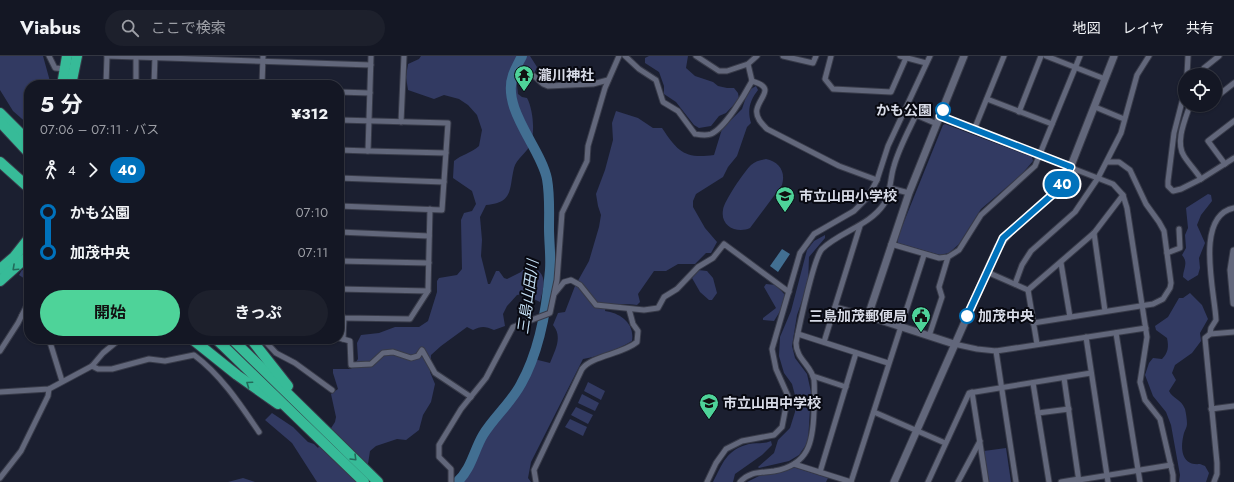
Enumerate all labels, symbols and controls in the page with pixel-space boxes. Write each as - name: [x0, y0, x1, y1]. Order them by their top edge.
- search box: [105, 10, 385, 46]
- text: Viabus: [20, 14, 81, 41]
- icon: search: [119, 17, 141, 39]
- text: ここで検索: [151, 17, 226, 39]
- text: 地図: [1072, 18, 1100, 38]
- text: レイヤ: [1122, 18, 1164, 38]
- text: 共有: [1186, 18, 1214, 38]
- temple icon: 瀧川神社: [513, 64, 535, 92]
- place label: 瀧川神社: [538, 65, 594, 85]
- map controls: [1178, 68, 1222, 112]
- button: locate: [1178, 68, 1222, 112]
- text: 5 分: [40, 88, 83, 120]
- place label: かも公園: [876, 100, 932, 120]
- marker: かも公園: [935, 102, 951, 118]
- text: ¥312: [291, 103, 328, 125]
- text: 07:06 – 07:11 · バス: [40, 120, 159, 139]
- icon: walk: [40, 159, 62, 181]
- icon: forward: [82, 159, 104, 181]
- text: 40: [118, 160, 137, 180]
- text: 4: [68, 161, 76, 180]
- line badge: 40: [1044, 171, 1080, 197]
- text: 40: [1052, 174, 1072, 194]
- school or university icon: 市立山田小学校: [774, 185, 796, 213]
- place label: 市立山田小学校: [799, 186, 897, 206]
- text: かも公園: [70, 202, 130, 224]
- text: 07:10: [296, 203, 328, 222]
- text: 加茂中央: [70, 242, 130, 264]
- text: 07:11: [298, 243, 328, 262]
- water label: 三島山田川: [512, 256, 544, 336]
- one-way arrow: [12, 264, 20, 271]
- button: 開始: [40, 290, 180, 336]
- button: きっぷ: [188, 290, 328, 336]
- public building icon: 三島加茂郵便局: [910, 305, 932, 333]
- place label: 三島加茂郵便局: [809, 306, 907, 326]
- place label: 加茂中央: [978, 306, 1034, 326]
- marker: 加茂中央: [959, 308, 975, 324]
- one-way arrow: [247, 382, 254, 389]
- school or university icon: 市立山田中学校: [698, 392, 720, 420]
- place label: 市立山田中学校: [723, 393, 821, 413]
- one-way arrow: [349, 453, 357, 461]

